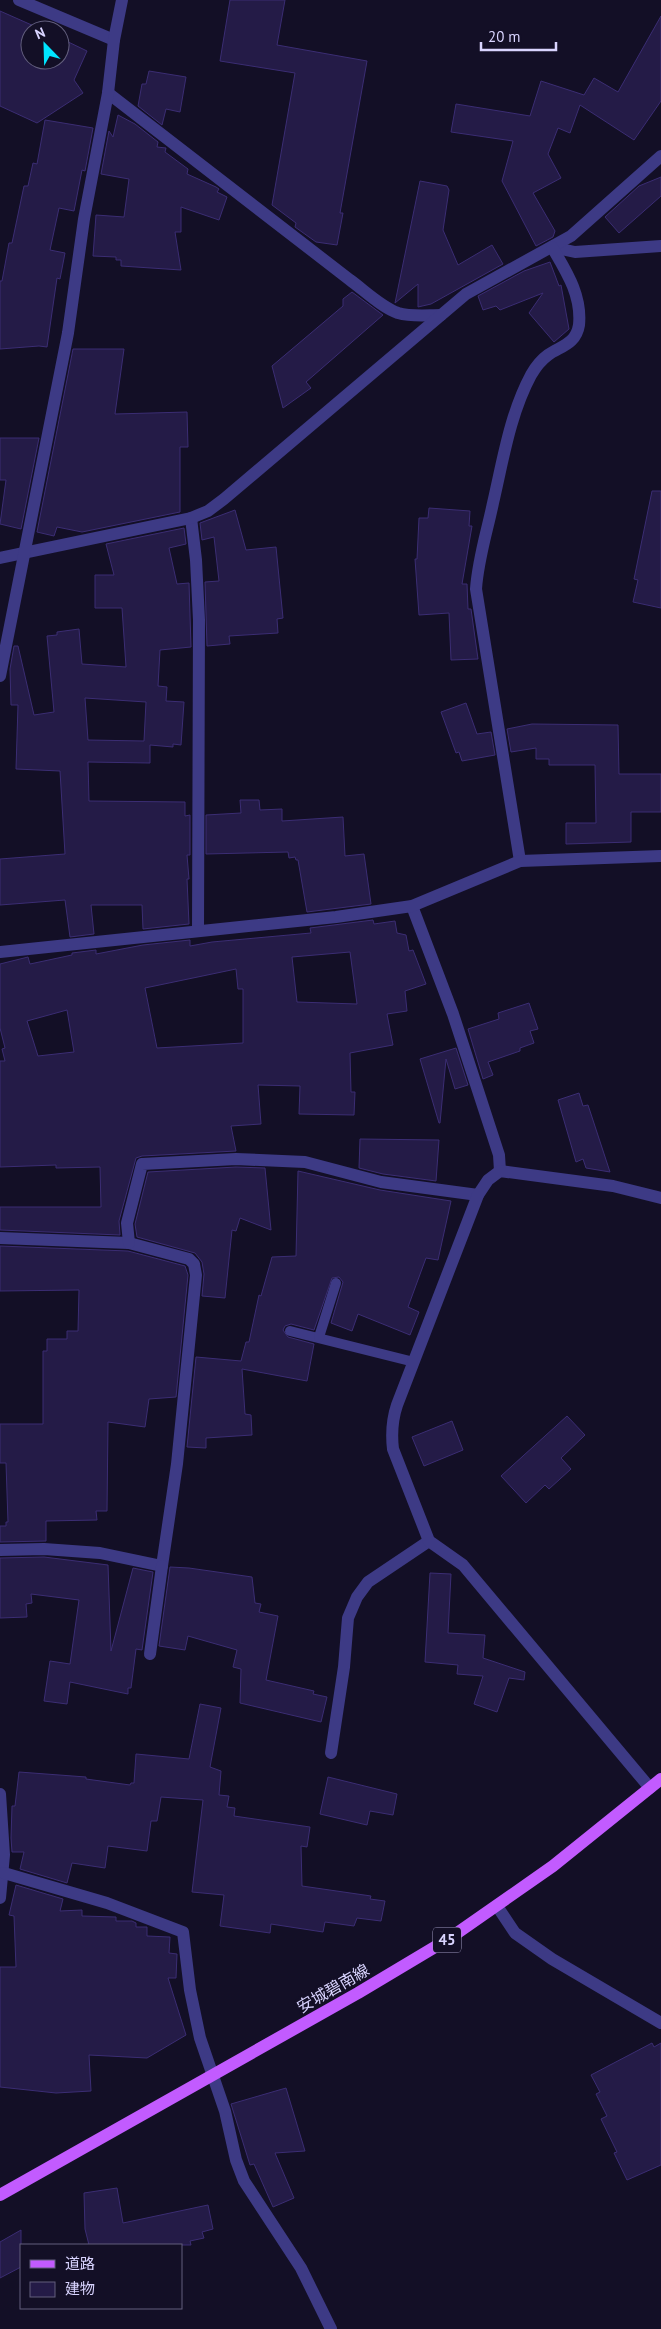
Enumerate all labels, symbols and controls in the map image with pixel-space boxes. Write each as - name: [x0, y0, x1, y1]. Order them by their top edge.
- north arrow: [20, 20, 70, 70]
- scale bar: [481, 20, 556, 52]
- text: N: [32, 23, 48, 43]
- text: 20 m: [488, 27, 521, 46]
- road number: 45: [433, 1928, 461, 1952]
- street label: 安城碧南線: [293, 1959, 373, 2017]
- legend: [20, 2244, 182, 2309]
- text: 道路: [65, 2254, 95, 2273]
- text: 建物: [65, 2279, 95, 2298]

